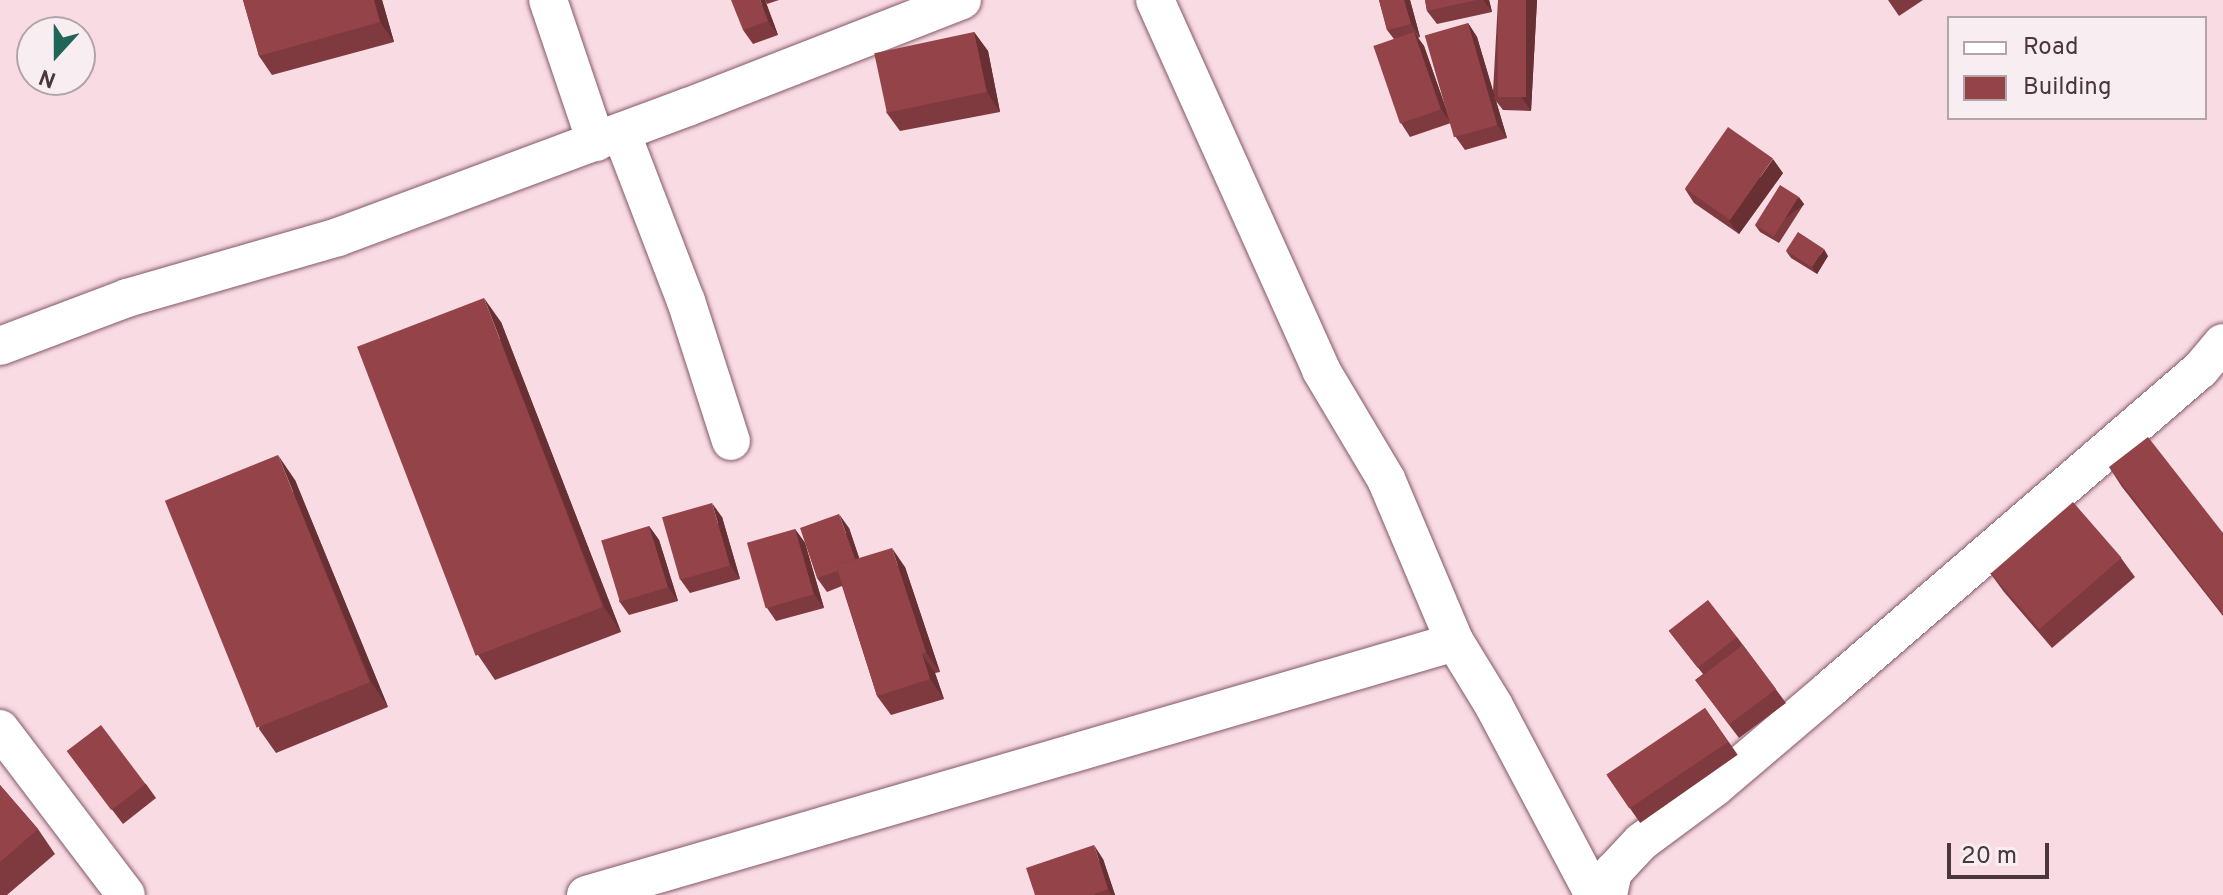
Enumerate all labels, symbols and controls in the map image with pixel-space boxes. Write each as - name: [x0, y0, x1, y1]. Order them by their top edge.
- north arrow: [16, 16, 96, 96]
- legend: [1947, 16, 2207, 120]
- text: Road: [2023, 33, 2079, 63]
- text: N: [36, 62, 60, 92]
- text: Building: [2023, 73, 2112, 103]
- scale bar: [1951, 827, 2053, 877]
- text: 20 m: [1961, 842, 2017, 872]

